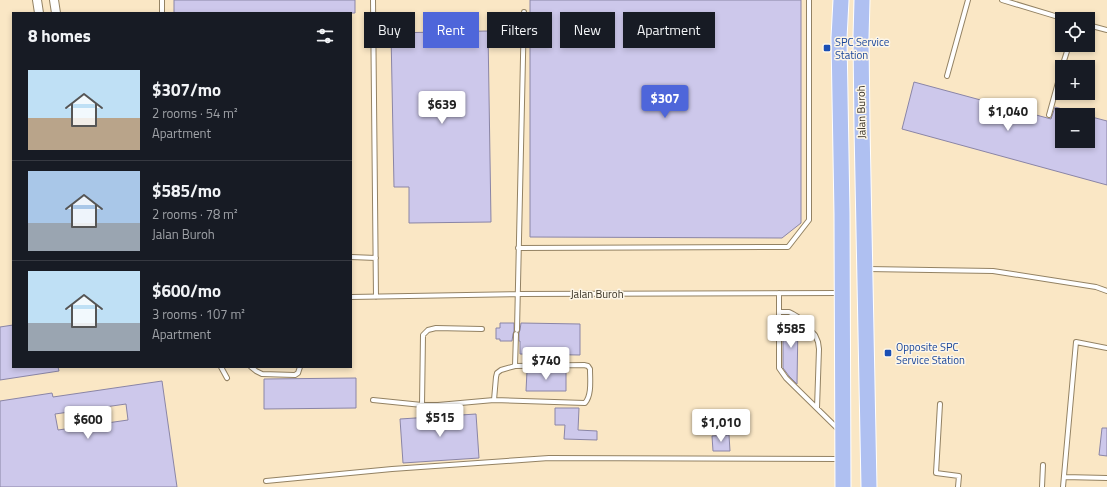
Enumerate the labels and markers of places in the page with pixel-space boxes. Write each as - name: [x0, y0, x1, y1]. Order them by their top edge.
- place label: SPC Service Station: [835, 34, 890, 63]
- marker: SPC Service Station: [822, 43, 832, 53]
- pin: $307: [641, 85, 689, 119]
- pin: $639: [418, 91, 466, 125]
- pin: $1,040: [975, 98, 1041, 132]
- pin: $585: [767, 315, 815, 349]
- place label: Opposite SPC Service Station: [896, 339, 965, 368]
- pin: $740: [522, 347, 570, 381]
- marker: Opposite SPC Service Station: [883, 348, 893, 358]
- pin: $515: [416, 404, 464, 438]
- pin: $600: [64, 406, 112, 440]
- pin: $1,010: [688, 409, 754, 443]

